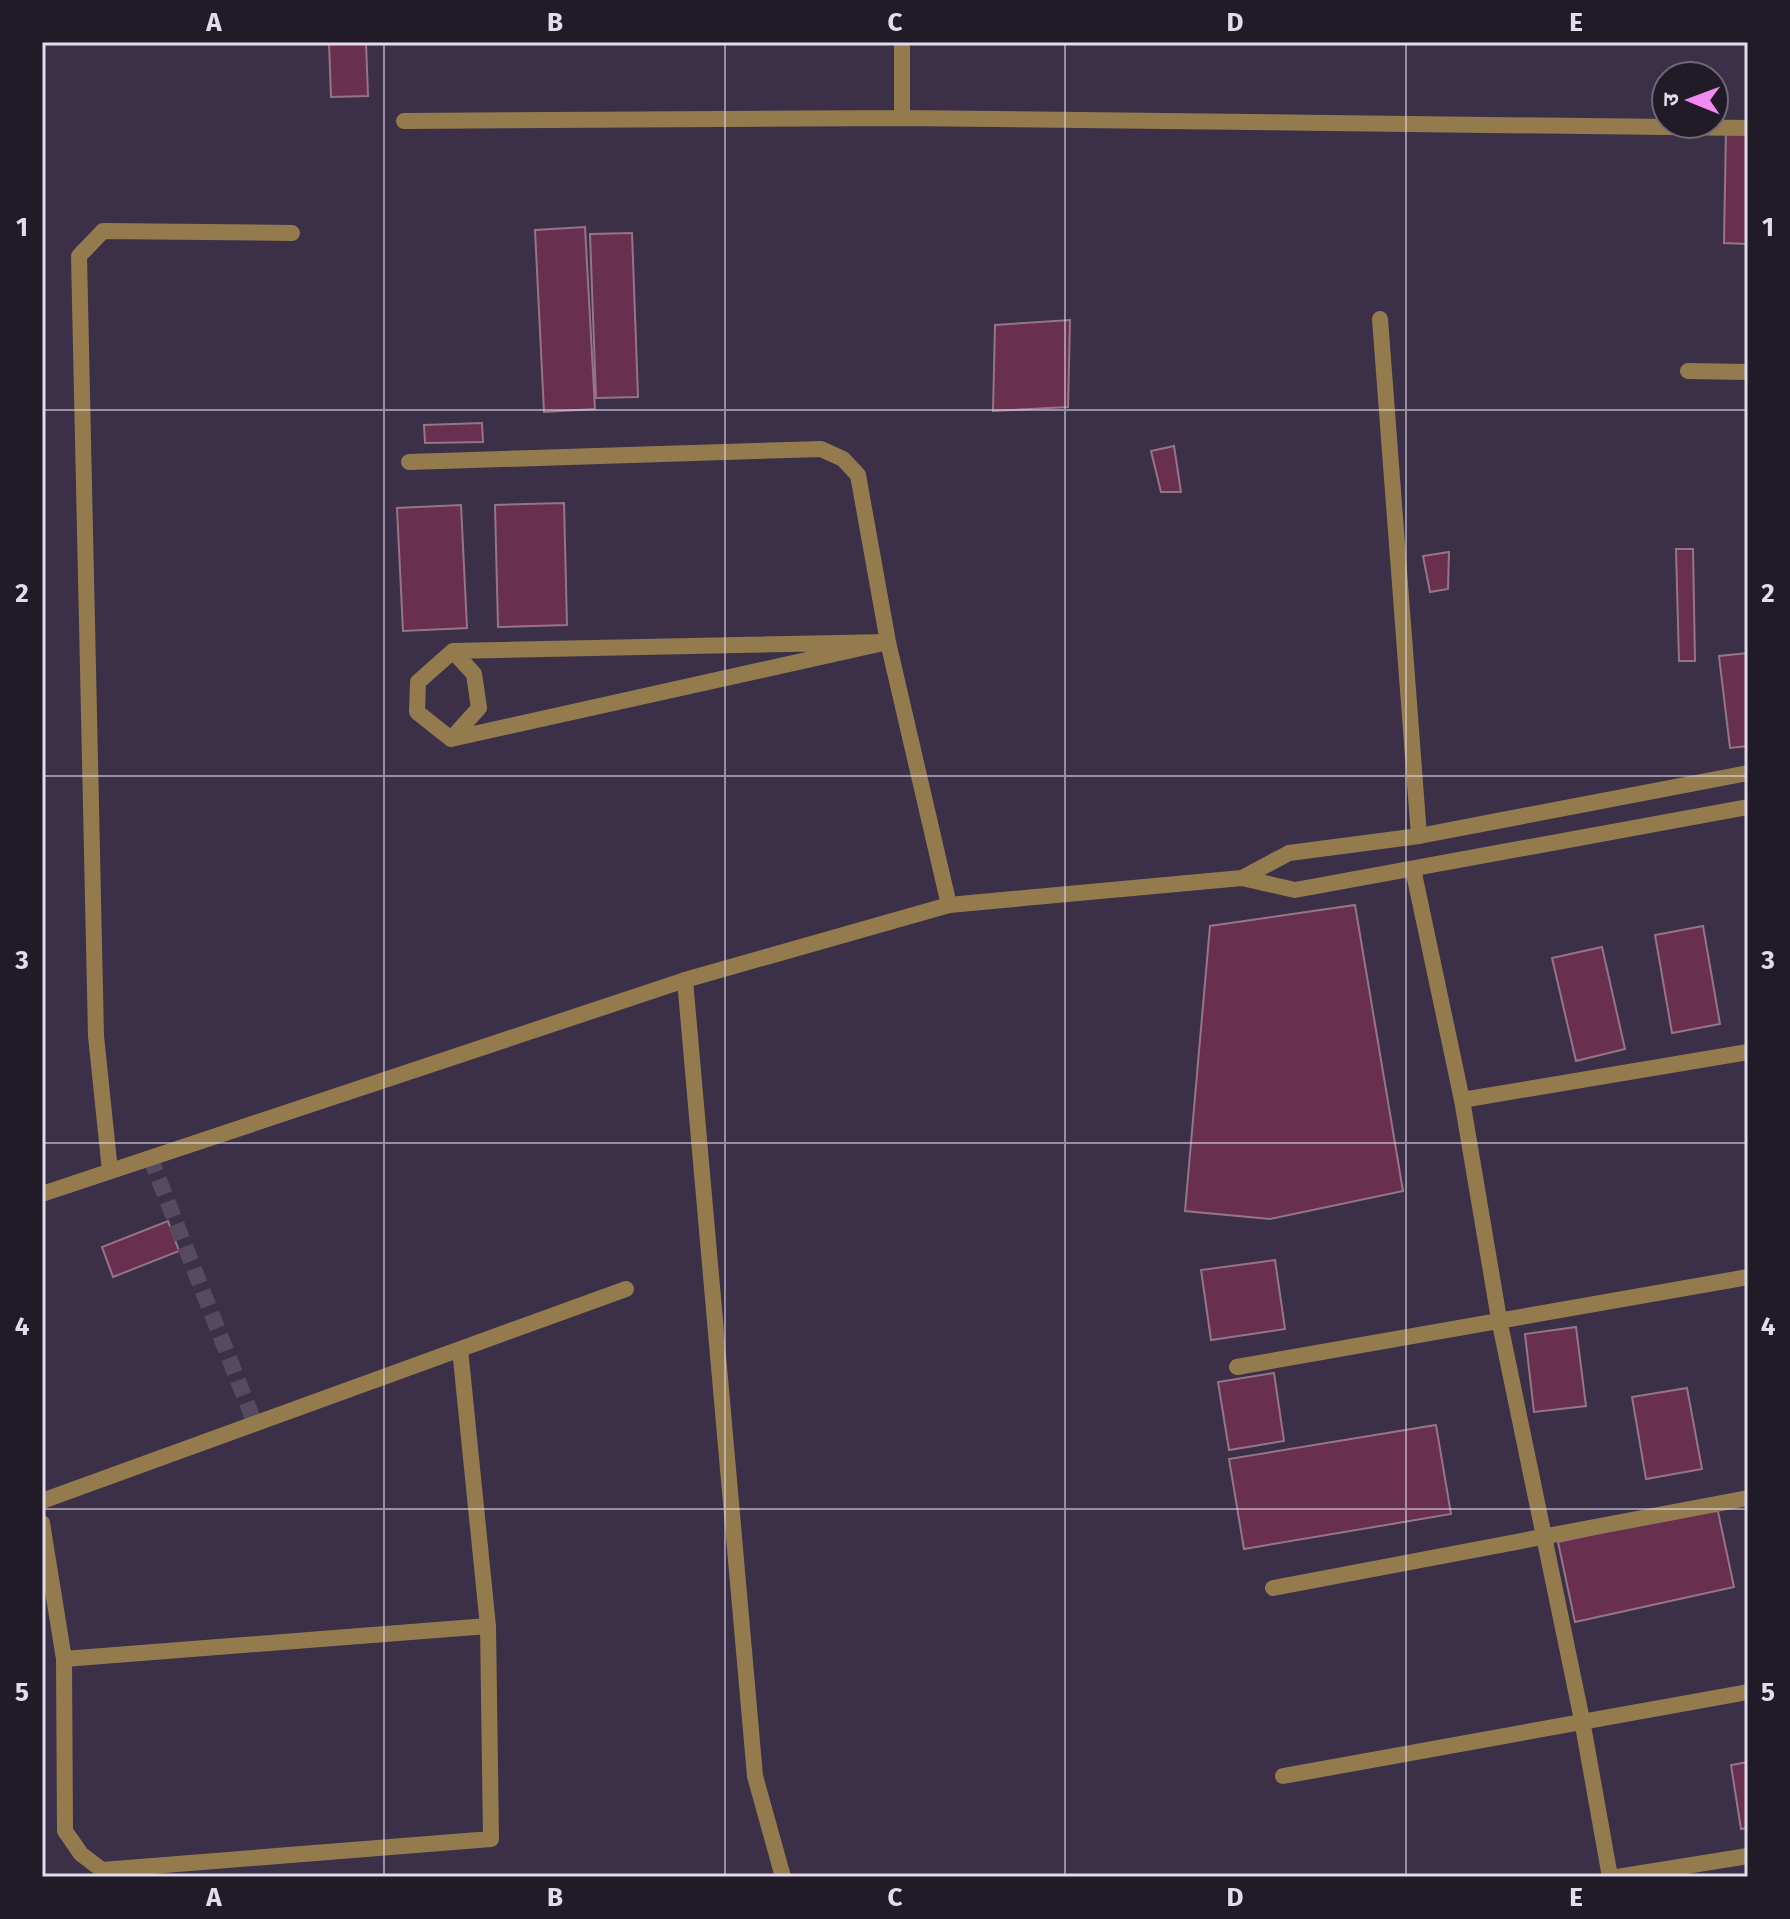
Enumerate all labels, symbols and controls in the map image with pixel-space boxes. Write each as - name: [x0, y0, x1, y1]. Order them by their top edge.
- text: A: [205, 7, 222, 38]
- text: B: [547, 7, 563, 38]
- text: C: [888, 7, 903, 38]
- text: D: [1227, 7, 1244, 38]
- text: E: [1569, 7, 1583, 38]
- north arrow: [1650, 60, 1730, 140]
- text: उ: [1657, 92, 1684, 106]
- text: 1: [16, 212, 28, 243]
- text: 1: [1762, 212, 1774, 243]
- text: 2: [15, 578, 29, 609]
- text: 2: [1761, 578, 1775, 609]
- text: 3: [14, 945, 29, 976]
- text: 3: [1760, 945, 1775, 976]
- text: 4: [15, 1311, 30, 1342]
- text: 4: [1761, 1311, 1776, 1342]
- text: 5: [15, 1677, 29, 1708]
- text: 5: [1761, 1677, 1775, 1708]
- text: A: [205, 1882, 222, 1913]
- text: B: [547, 1882, 563, 1913]
- text: C: [888, 1882, 903, 1913]
- text: D: [1227, 1882, 1244, 1913]
- text: E: [1569, 1882, 1583, 1913]

